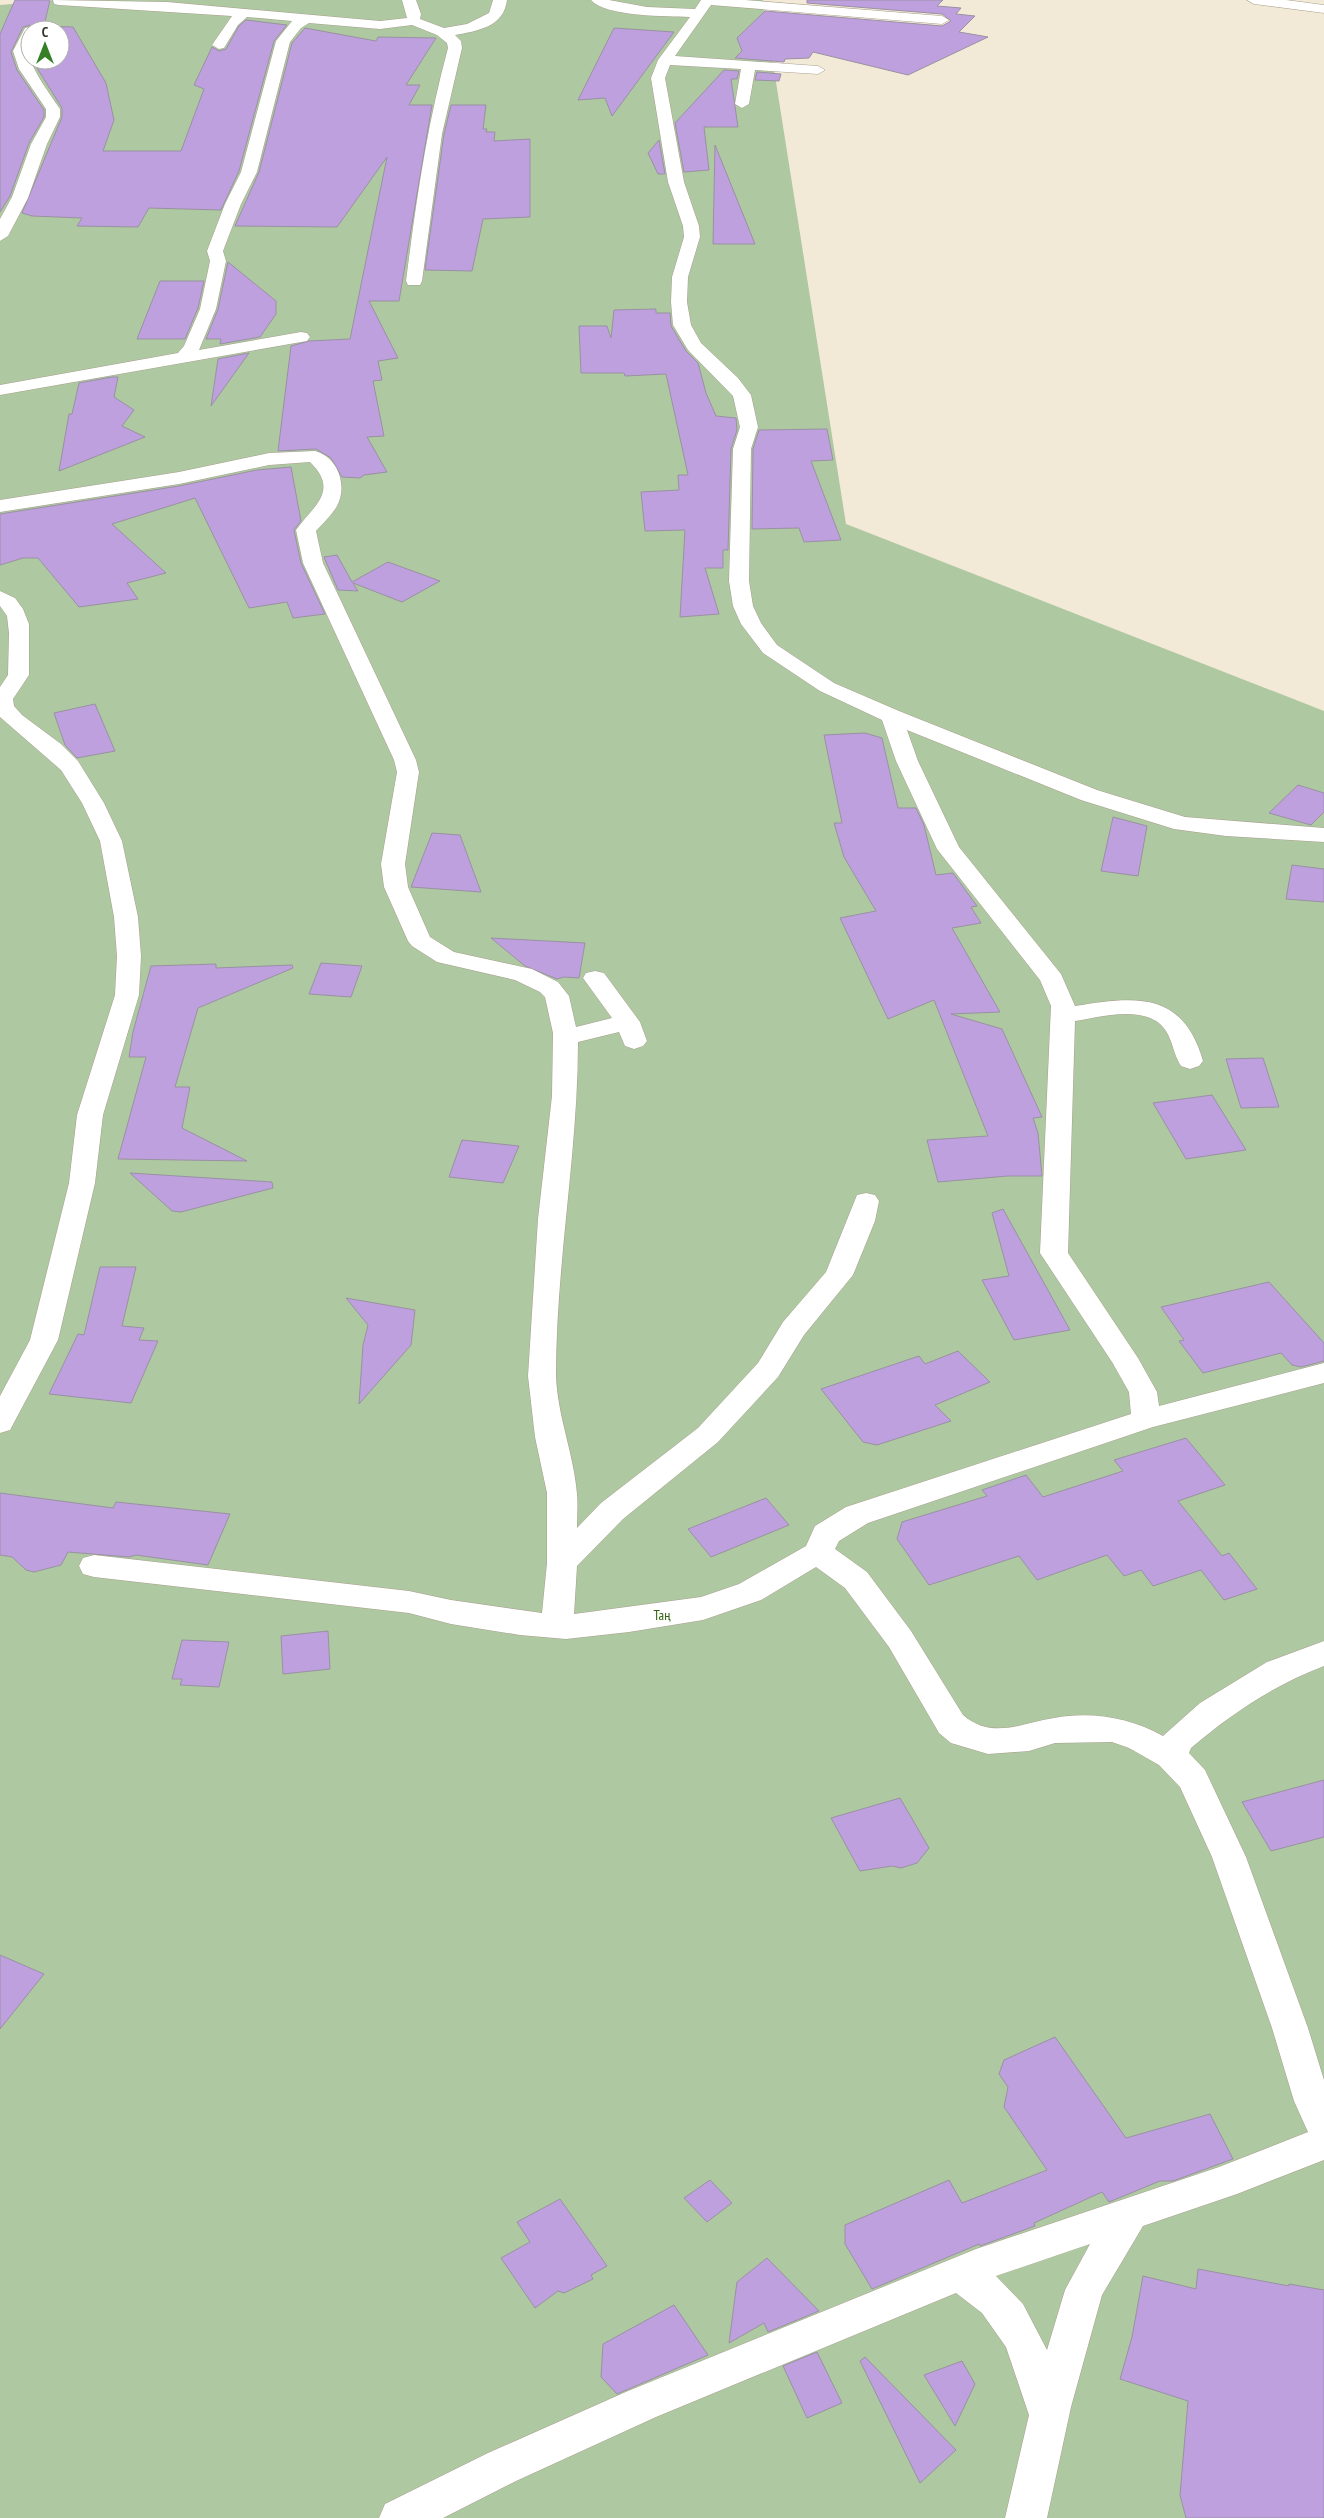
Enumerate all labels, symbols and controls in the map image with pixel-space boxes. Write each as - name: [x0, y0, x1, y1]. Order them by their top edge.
- north arrow: [20, 20, 70, 70]
- text: С: [42, 23, 49, 41]
- park label: Таң: [654, 1606, 671, 1624]

